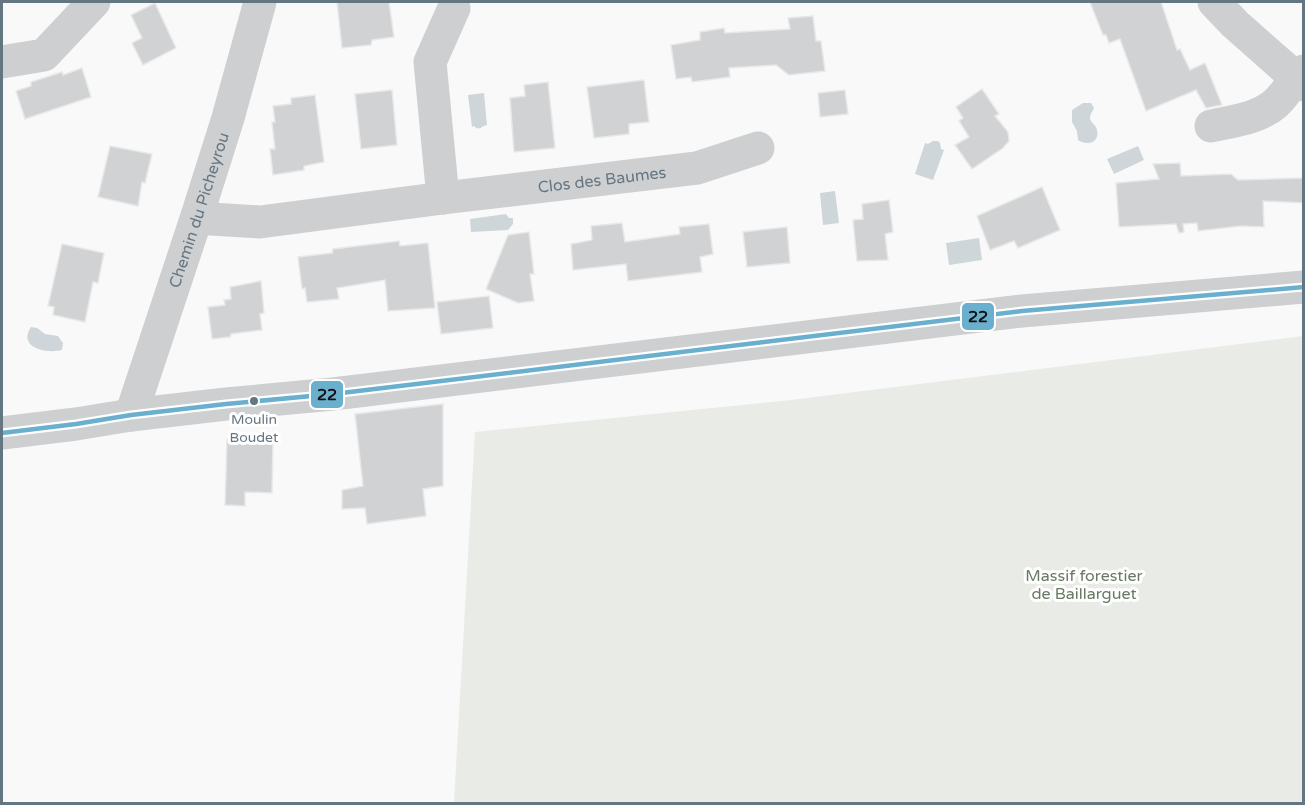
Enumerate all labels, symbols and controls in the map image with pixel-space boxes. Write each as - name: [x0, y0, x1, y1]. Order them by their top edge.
- street label: Chemin du Picheyrou: [165, 130, 234, 291]
- street label: Clos des Baumes: [537, 163, 667, 198]
- line badge: 22: [961, 302, 995, 331]
- text: 22: [968, 307, 988, 327]
- line badge: 22: [310, 380, 344, 409]
- text: 22: [317, 385, 337, 405]
- marker: Moulin Boudet: [248, 395, 260, 407]
- place label: Moulin Boudet: [230, 411, 279, 446]
- park label: Massif forestier de Baillarguet: [1025, 566, 1144, 604]

